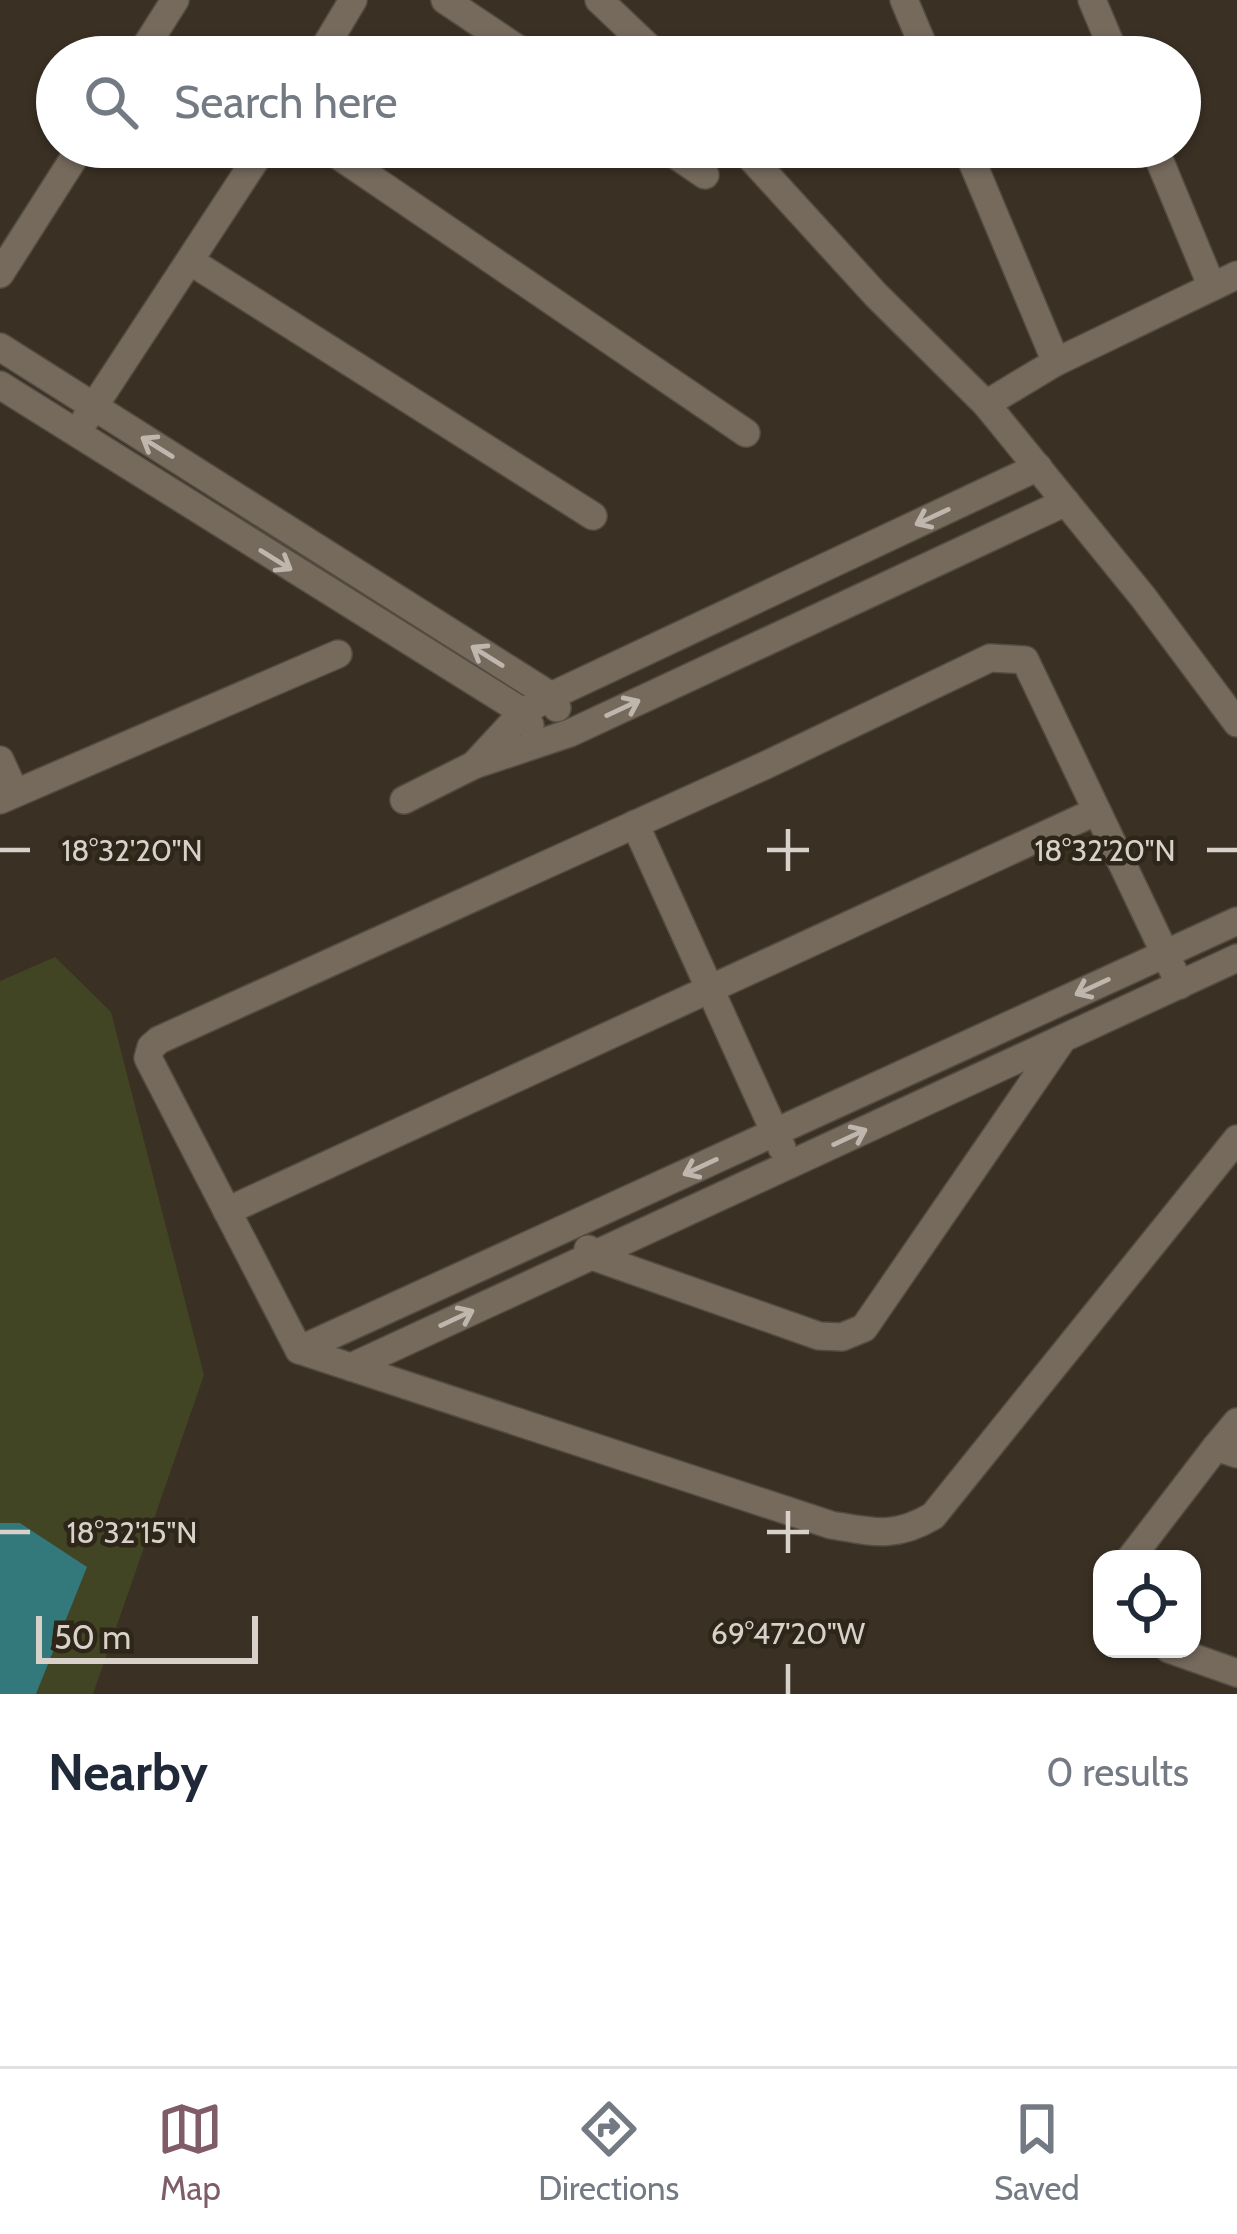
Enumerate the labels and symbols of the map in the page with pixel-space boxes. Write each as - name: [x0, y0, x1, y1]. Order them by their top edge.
- one-way arrow: [141, 435, 175, 459]
- one-way arrow: [915, 507, 951, 529]
- one-way arrow: [258, 548, 292, 572]
- one-way arrow: [470, 643, 504, 668]
- one-way arrow: [604, 696, 640, 718]
- text: 18°32'20"N: [61, 832, 203, 869]
- text: 18°32'20"N: [1034, 832, 1176, 869]
- one-way arrow: [1075, 977, 1111, 999]
- one-way arrow: [831, 1125, 867, 1147]
- one-way arrow: [682, 1157, 718, 1179]
- one-way arrow: [438, 1306, 474, 1328]
- text: 18°32'15"N: [67, 1514, 197, 1551]
- scale bar: [36, 1610, 258, 1663]
- text: 69°47'20"W: [711, 1615, 866, 1652]

